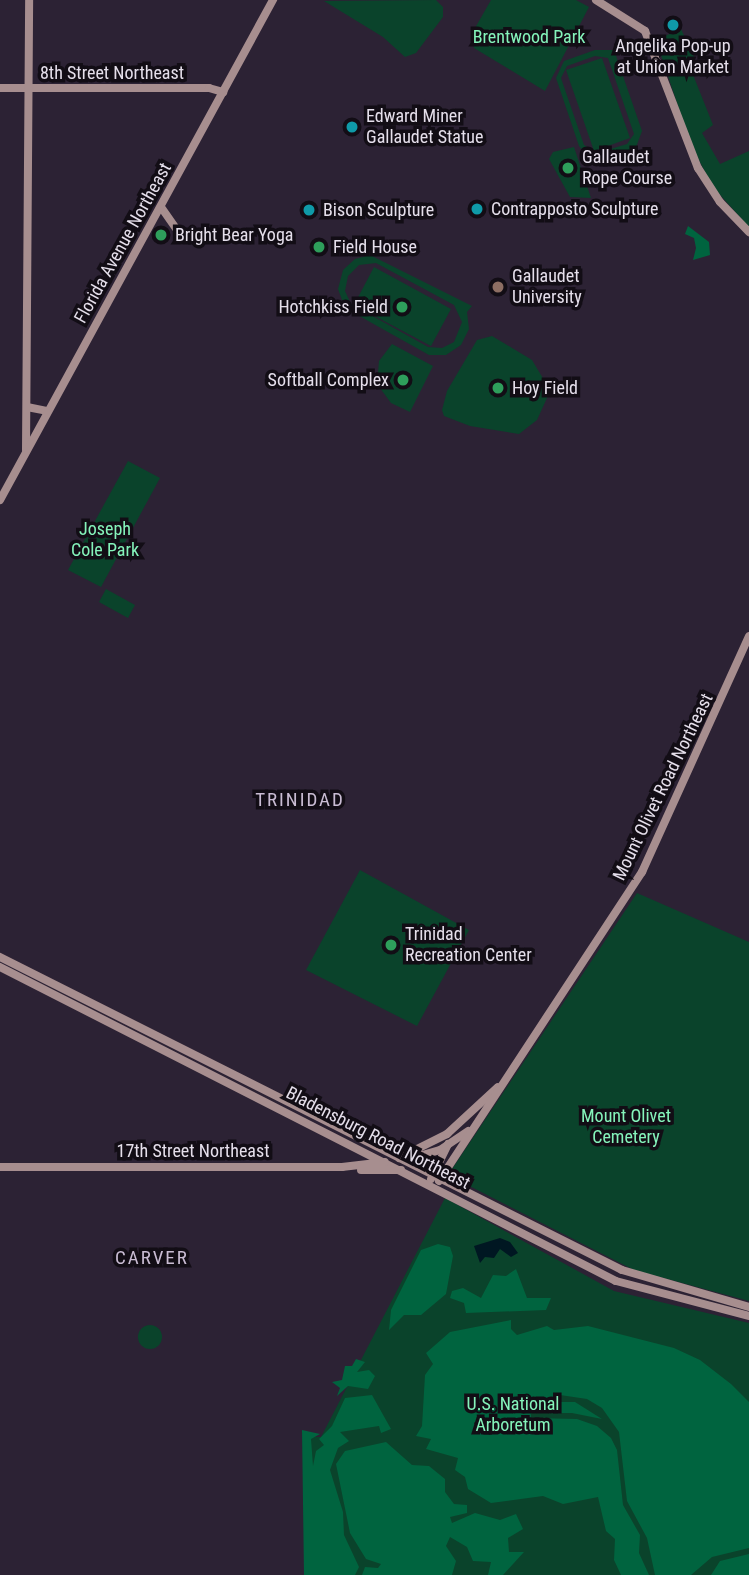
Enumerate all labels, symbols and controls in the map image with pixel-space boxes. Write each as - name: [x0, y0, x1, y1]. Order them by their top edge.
- marker: Angelika Pop-up at Union Market: [665, 17, 681, 33]
- park label: Brentwood Park: [473, 26, 585, 48]
- place label: Angelika Pop-up at Union Market: [615, 36, 731, 78]
- street label: 8th Street Northeast: [40, 62, 184, 84]
- place label: Edward Miner Gallaudet Statue: [366, 106, 483, 148]
- marker: Edward Miner Gallaudet Statue: [344, 119, 360, 135]
- place label: Gallaudet Rope Course: [582, 147, 672, 190]
- street label: Florida Avenue Northeast: [70, 159, 176, 327]
- marker: Gallaudet Rope Course: [560, 160, 576, 176]
- place label: Contrapposto Sculpture: [491, 198, 658, 220]
- place label: Bison Sculpture: [323, 199, 434, 221]
- marker: Contrapposto Sculpture: [469, 201, 485, 217]
- marker: Bison Sculpture: [301, 202, 317, 218]
- place label: Bright Bear Yoga: [175, 224, 293, 246]
- marker: Bright Bear Yoga: [153, 227, 169, 243]
- place label: Field House: [333, 236, 417, 258]
- marker: Field House: [311, 239, 327, 255]
- place label: Gallaudet University: [512, 266, 582, 308]
- marker: Gallaudet University: [490, 279, 506, 295]
- place label: Hotchkiss Field: [278, 296, 388, 318]
- marker: Hotchkiss Field: [394, 299, 410, 315]
- place label: Softball Complex: [268, 369, 389, 391]
- marker: Softball Complex: [395, 372, 411, 388]
- place label: Hoy Field: [512, 377, 578, 399]
- marker: Hoy Field: [490, 380, 506, 396]
- park label: Joseph Cole Park: [71, 519, 139, 562]
- street label: Mount Olivet Road Northeast: [608, 690, 718, 884]
- district label: TRINIDAD: [256, 789, 344, 811]
- place label: Trinidad Recreation Center: [405, 924, 532, 967]
- marker: Trinidad Recreation Center: [383, 937, 399, 953]
- street label: Bladensburg Road Northeast: [282, 1082, 474, 1194]
- park label: Mount Olivet Cemetery: [581, 1106, 671, 1148]
- street label: 17th Street Northeast: [117, 1140, 269, 1162]
- district label: CARVER: [116, 1247, 188, 1269]
- park label: U.S. National Arboretum: [467, 1394, 559, 1436]

